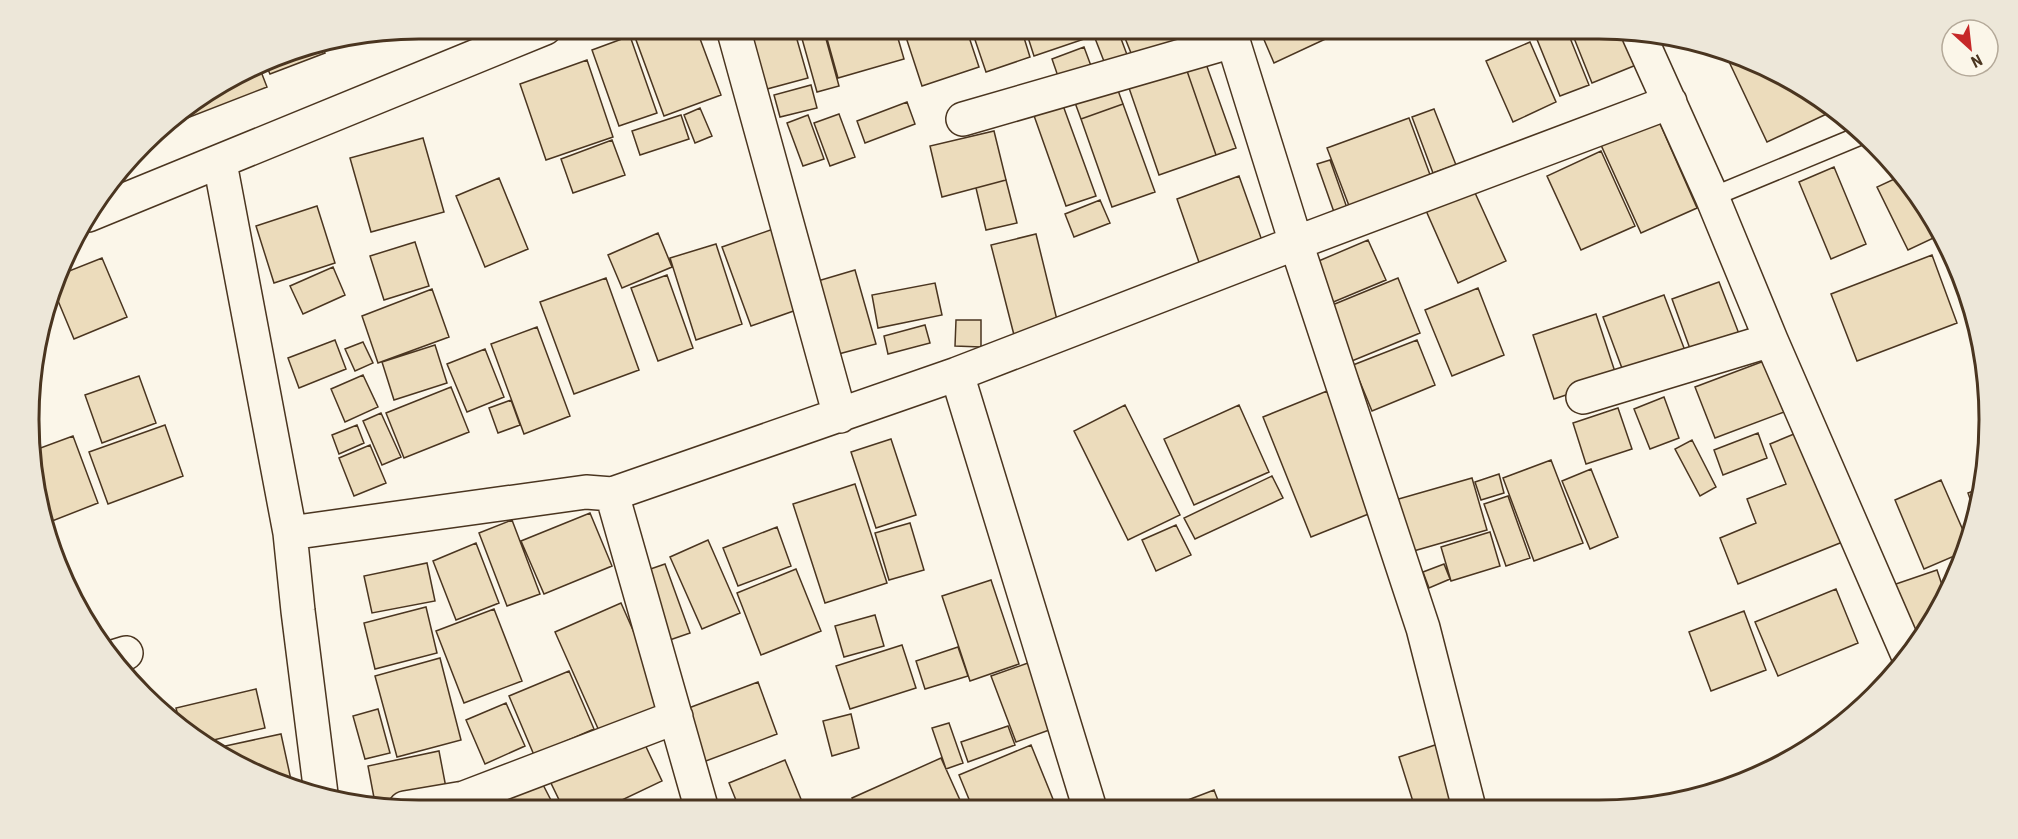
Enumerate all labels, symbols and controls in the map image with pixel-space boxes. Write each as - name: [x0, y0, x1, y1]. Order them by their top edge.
- north arrow: [1940, 18, 2000, 78]
- text: N: [1968, 50, 1985, 72]

